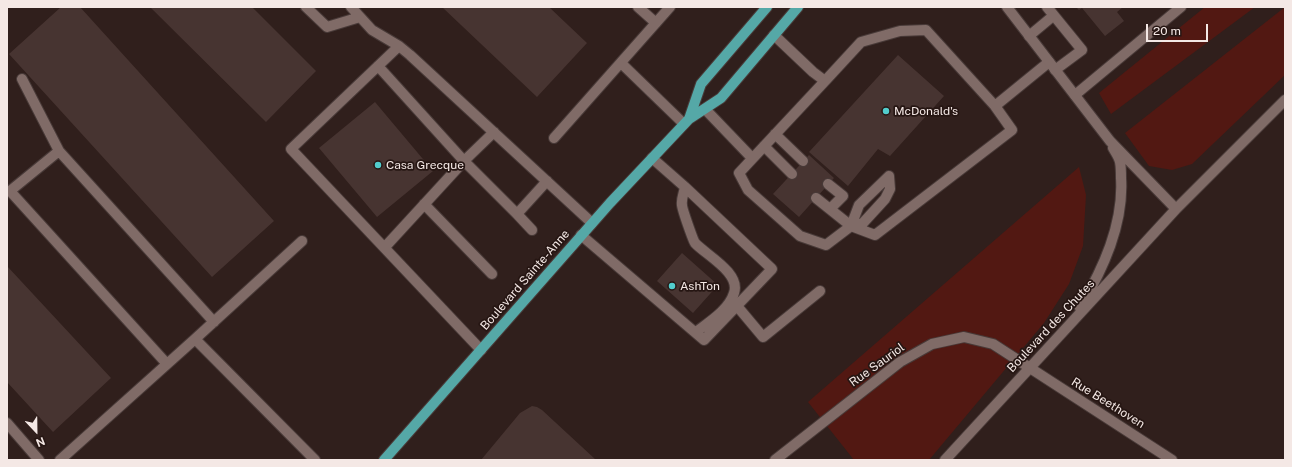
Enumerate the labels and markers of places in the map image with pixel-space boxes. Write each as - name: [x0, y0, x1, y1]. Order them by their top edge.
- place label: McDonald's: [894, 104, 958, 118]
- marker: McDonald's: [881, 106, 891, 116]
- place label: Casa Grecque: [386, 158, 464, 172]
- marker: Casa Grecque: [373, 160, 383, 170]
- place label: AshTon: [680, 279, 720, 293]
- marker: AshTon: [667, 281, 677, 291]

